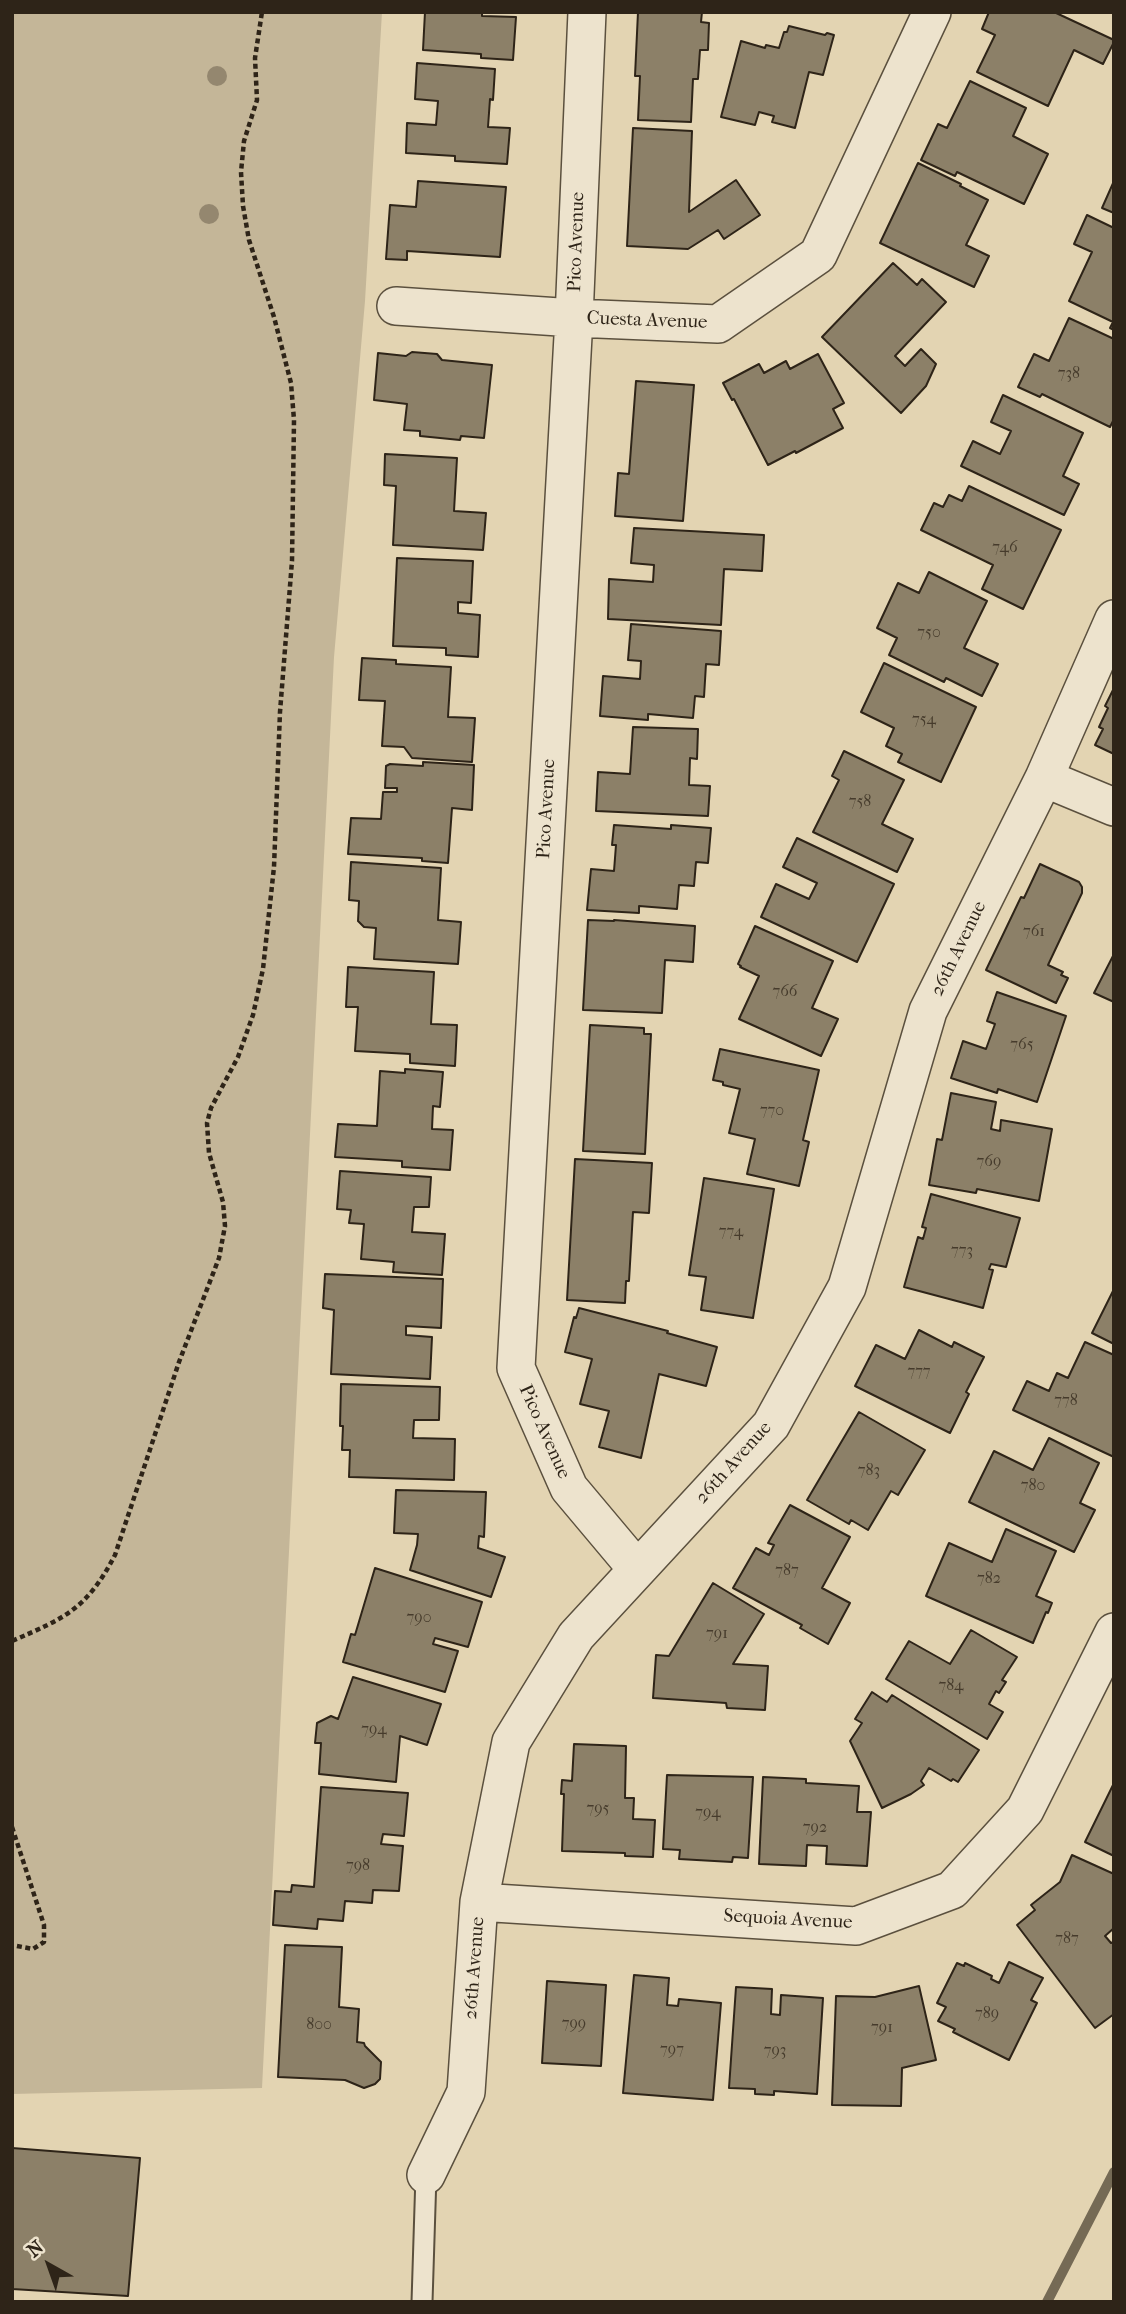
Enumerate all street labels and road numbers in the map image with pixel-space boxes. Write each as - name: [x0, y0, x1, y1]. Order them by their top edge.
- street label: Pico Avenue: [564, 191, 590, 293]
- street label: Cuesta Avenue: [586, 307, 708, 335]
- street label: Pico Avenue: [533, 758, 561, 860]
- street label: 26th Avenue: [926, 898, 992, 1000]
- street label: Pico Avenue: [513, 1382, 575, 1482]
- street label: 26th Avenue: [691, 1417, 777, 1509]
- street label: Sequoia Avenue: [723, 1905, 853, 1935]
- street label: 26th Avenue: [460, 1916, 490, 2020]

